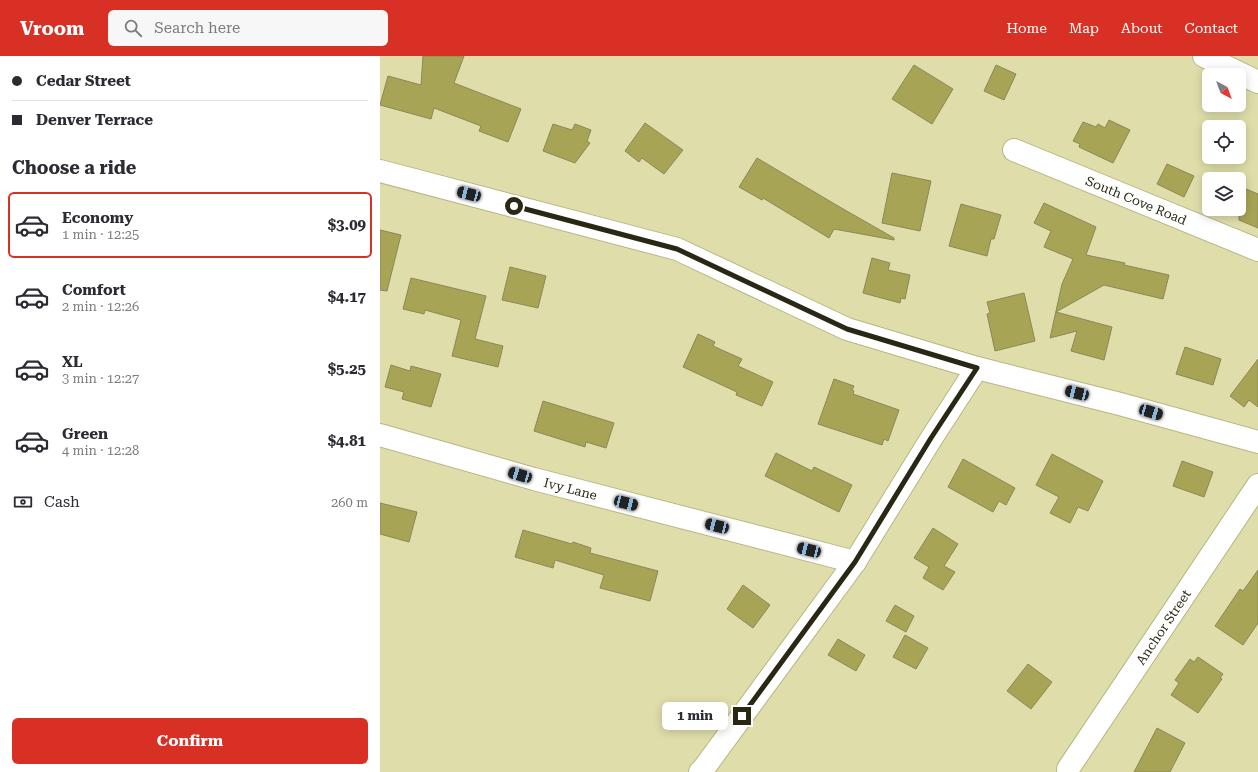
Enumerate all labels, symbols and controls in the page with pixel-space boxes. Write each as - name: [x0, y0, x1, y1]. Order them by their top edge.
- search box: [108, 10, 388, 46]
- text: Vroom: [20, 17, 84, 40]
- icon: search: [122, 17, 144, 39]
- text: Search here: [154, 19, 240, 37]
- text: Home: [1006, 20, 1047, 36]
- text: Map: [1069, 20, 1099, 36]
- text: About: [1121, 20, 1163, 36]
- text: Contact: [1185, 20, 1238, 36]
- north arrow: [1202, 68, 1246, 112]
- map controls: [1202, 68, 1246, 216]
- text: Cedar Street: [36, 72, 131, 90]
- text: Denver Terrace: [36, 111, 153, 129]
- button: locate: [1202, 120, 1246, 164]
- text: Choose a ride: [12, 157, 136, 178]
- button: layers: [1202, 172, 1246, 216]
- street label: South Cove Road: [1083, 173, 1189, 228]
- car: [456, 185, 482, 203]
- route start: [505, 197, 523, 215]
- icon: car: [14, 207, 50, 243]
- text: Economy: [62, 209, 133, 227]
- text: $3.09: [328, 216, 366, 234]
- text: 1 min · 12:25: [62, 227, 139, 242]
- icon: car: [14, 279, 50, 315]
- text: Comfort: [62, 281, 126, 299]
- text: $4.17: [328, 288, 366, 306]
- text: 2 min · 12:26: [62, 299, 139, 314]
- icon: car: [14, 351, 50, 387]
- text: XL: [62, 353, 83, 371]
- text: $5.25: [328, 360, 366, 378]
- text: 3 min · 12:27: [62, 371, 139, 386]
- car: [1064, 384, 1090, 402]
- car: [1138, 403, 1164, 421]
- icon: car: [14, 423, 50, 459]
- text: Green: [62, 425, 108, 443]
- text: $4.81: [328, 432, 366, 450]
- text: 4 min · 12:28: [62, 443, 139, 458]
- car: [507, 466, 533, 484]
- street label: Ivy Lane: [542, 475, 599, 503]
- icon: cash: [12, 491, 34, 513]
- text: Cash: [44, 493, 80, 511]
- car: [613, 494, 639, 512]
- text: 260 m: [331, 495, 368, 510]
- car: [704, 517, 730, 535]
- car: [796, 541, 822, 559]
- street label: Anchor Street: [1133, 587, 1194, 668]
- callout: 1 min: [662, 702, 728, 730]
- route end: [733, 707, 751, 725]
- text: 1 min: [677, 708, 713, 723]
- button: Confirm: [12, 718, 368, 764]

